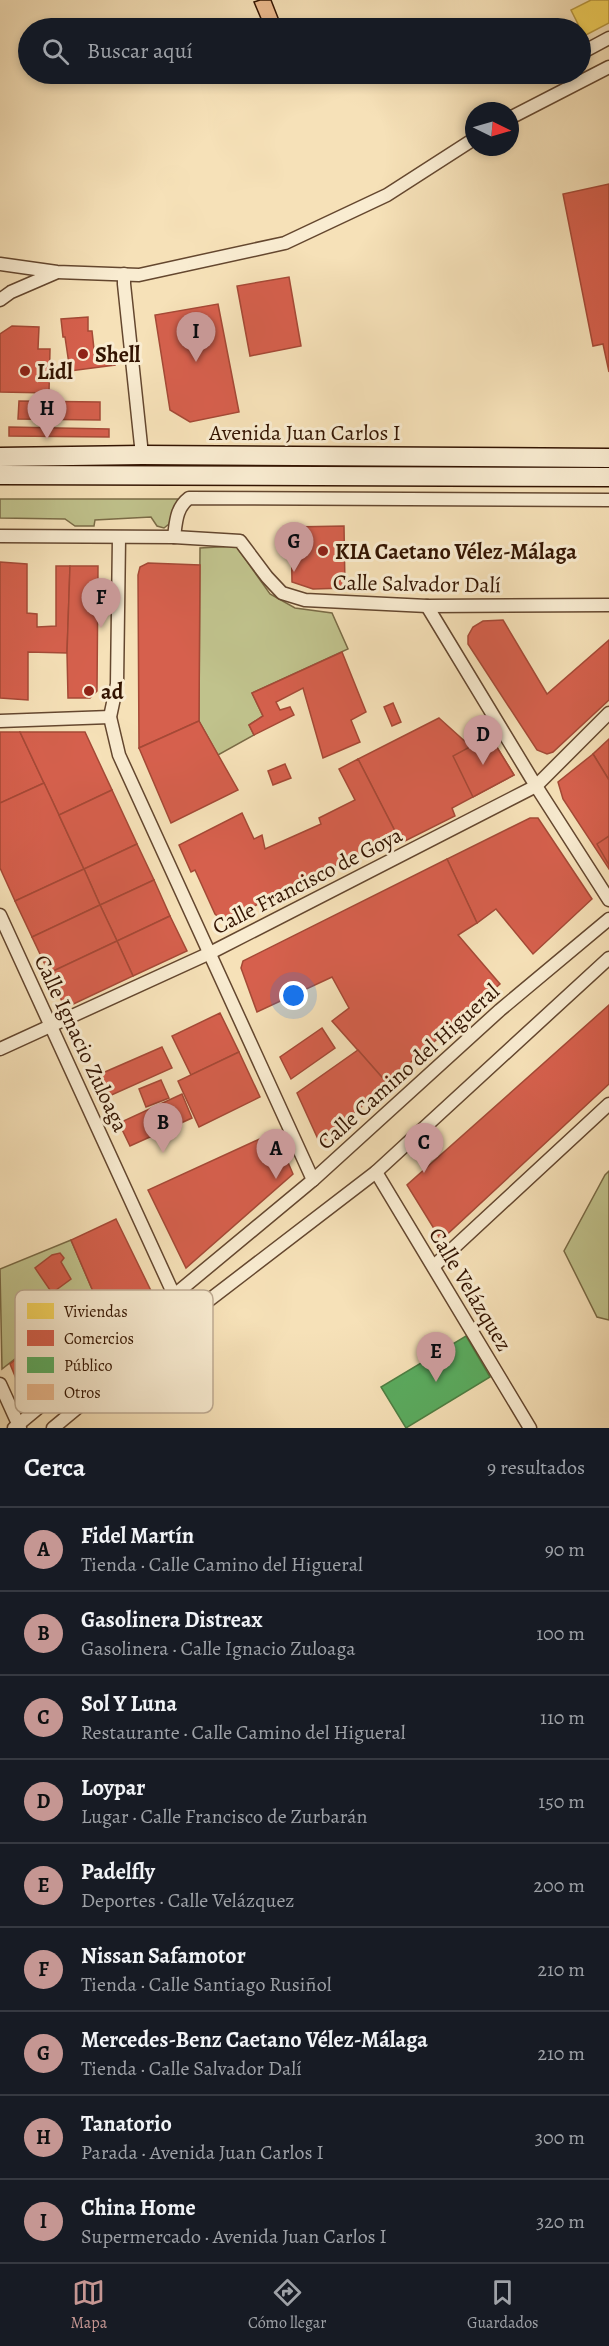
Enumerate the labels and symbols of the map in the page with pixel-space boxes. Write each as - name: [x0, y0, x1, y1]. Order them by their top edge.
- north arrow: [465, 102, 519, 156]
- pin: I: [176, 312, 216, 362]
- place label: Shell: [95, 340, 141, 370]
- marker: Shell: [76, 347, 90, 361]
- place label: Lidl: [37, 357, 73, 387]
- marker: Lidl: [18, 364, 32, 378]
- pin: H: [28, 390, 66, 439]
- street label: Avenida Juan Carlos I: [208, 418, 401, 448]
- pin: G: [274, 522, 314, 572]
- place label: KIA Caetano Vélez-Málaga: [335, 537, 577, 567]
- marker: KIA Caetano Vélez-Málaga: [316, 544, 330, 558]
- street label: Calle Salvador Dalí: [333, 568, 501, 600]
- pin: F: [82, 578, 120, 628]
- place label: ad: [101, 677, 124, 707]
- marker: ad: [82, 684, 96, 698]
- pin: D: [464, 716, 502, 765]
- street label: Calle Francisco de Goya: [207, 820, 408, 942]
- street label: Calle Ignacio Zuloaga: [27, 950, 136, 1138]
- street label: Calle Camino del Higueral: [312, 977, 504, 1155]
- your location: [279, 981, 308, 1010]
- pin: B: [144, 1104, 182, 1153]
- pin: C: [404, 1124, 444, 1173]
- pin: A: [256, 1130, 296, 1179]
- street label: Calle Velázquez: [421, 1222, 519, 1357]
- legend: [15, 1290, 213, 1413]
- text: Viviendas: [63, 1301, 128, 1323]
- text: Comercios: [64, 1328, 134, 1350]
- pin: E: [416, 1332, 456, 1382]
- text: Público: [64, 1355, 113, 1377]
- text: Otros: [64, 1382, 101, 1404]

